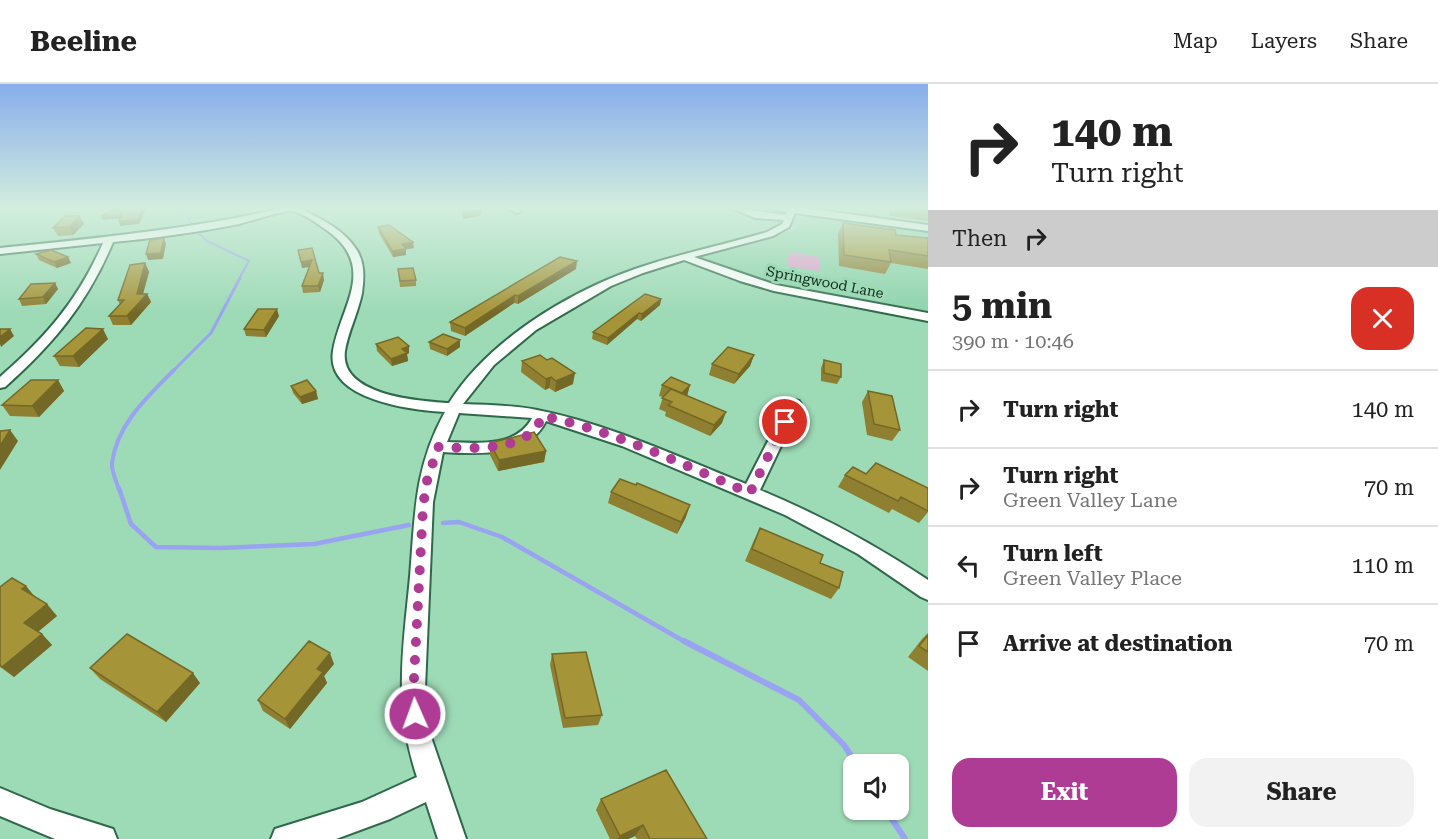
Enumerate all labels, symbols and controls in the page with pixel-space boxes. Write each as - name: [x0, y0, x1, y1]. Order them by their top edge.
- text: Beeline: [30, 25, 137, 58]
- text: Map: [1173, 29, 1218, 53]
- text: Layers: [1251, 29, 1317, 53]
- text: Share: [1350, 29, 1408, 53]
- text: 140 m: [1051, 107, 1173, 156]
- icon: right: [952, 108, 1030, 186]
- text: Turn right: [1051, 157, 1184, 189]
- icon: right: [1019, 222, 1052, 255]
- text: Then: [952, 226, 1007, 251]
- street label: Springwood Lane: [765, 263, 885, 301]
- text: 5 min: [952, 285, 1052, 327]
- button: close: [1351, 287, 1414, 350]
- text: 390 m · 10:46: [952, 329, 1074, 353]
- icon: right: [952, 393, 985, 426]
- pin: [759, 396, 810, 447]
- text: Turn right: [1003, 397, 1118, 422]
- text: 140 m: [1351, 397, 1414, 422]
- icon: arrive: [768, 405, 801, 438]
- text: Turn right: [1003, 463, 1118, 488]
- icon: right: [952, 471, 985, 504]
- text: 70 m: [1364, 475, 1414, 500]
- text: Green Valley Lane: [1003, 488, 1178, 512]
- text: Turn left: [1003, 541, 1103, 566]
- icon: left: [952, 549, 985, 582]
- text: 110 m: [1351, 553, 1414, 578]
- text: Green Valley Place: [1003, 566, 1182, 590]
- icon: arrive: [952, 627, 985, 660]
- text: Arrive at destination: [1003, 631, 1232, 656]
- text: 70 m: [1364, 631, 1414, 656]
- position arrow: [383, 682, 447, 746]
- map controls: [843, 754, 909, 820]
- button: sound: [843, 754, 909, 820]
- button: Exit: [952, 758, 1177, 827]
- button: Share: [1189, 758, 1414, 827]

